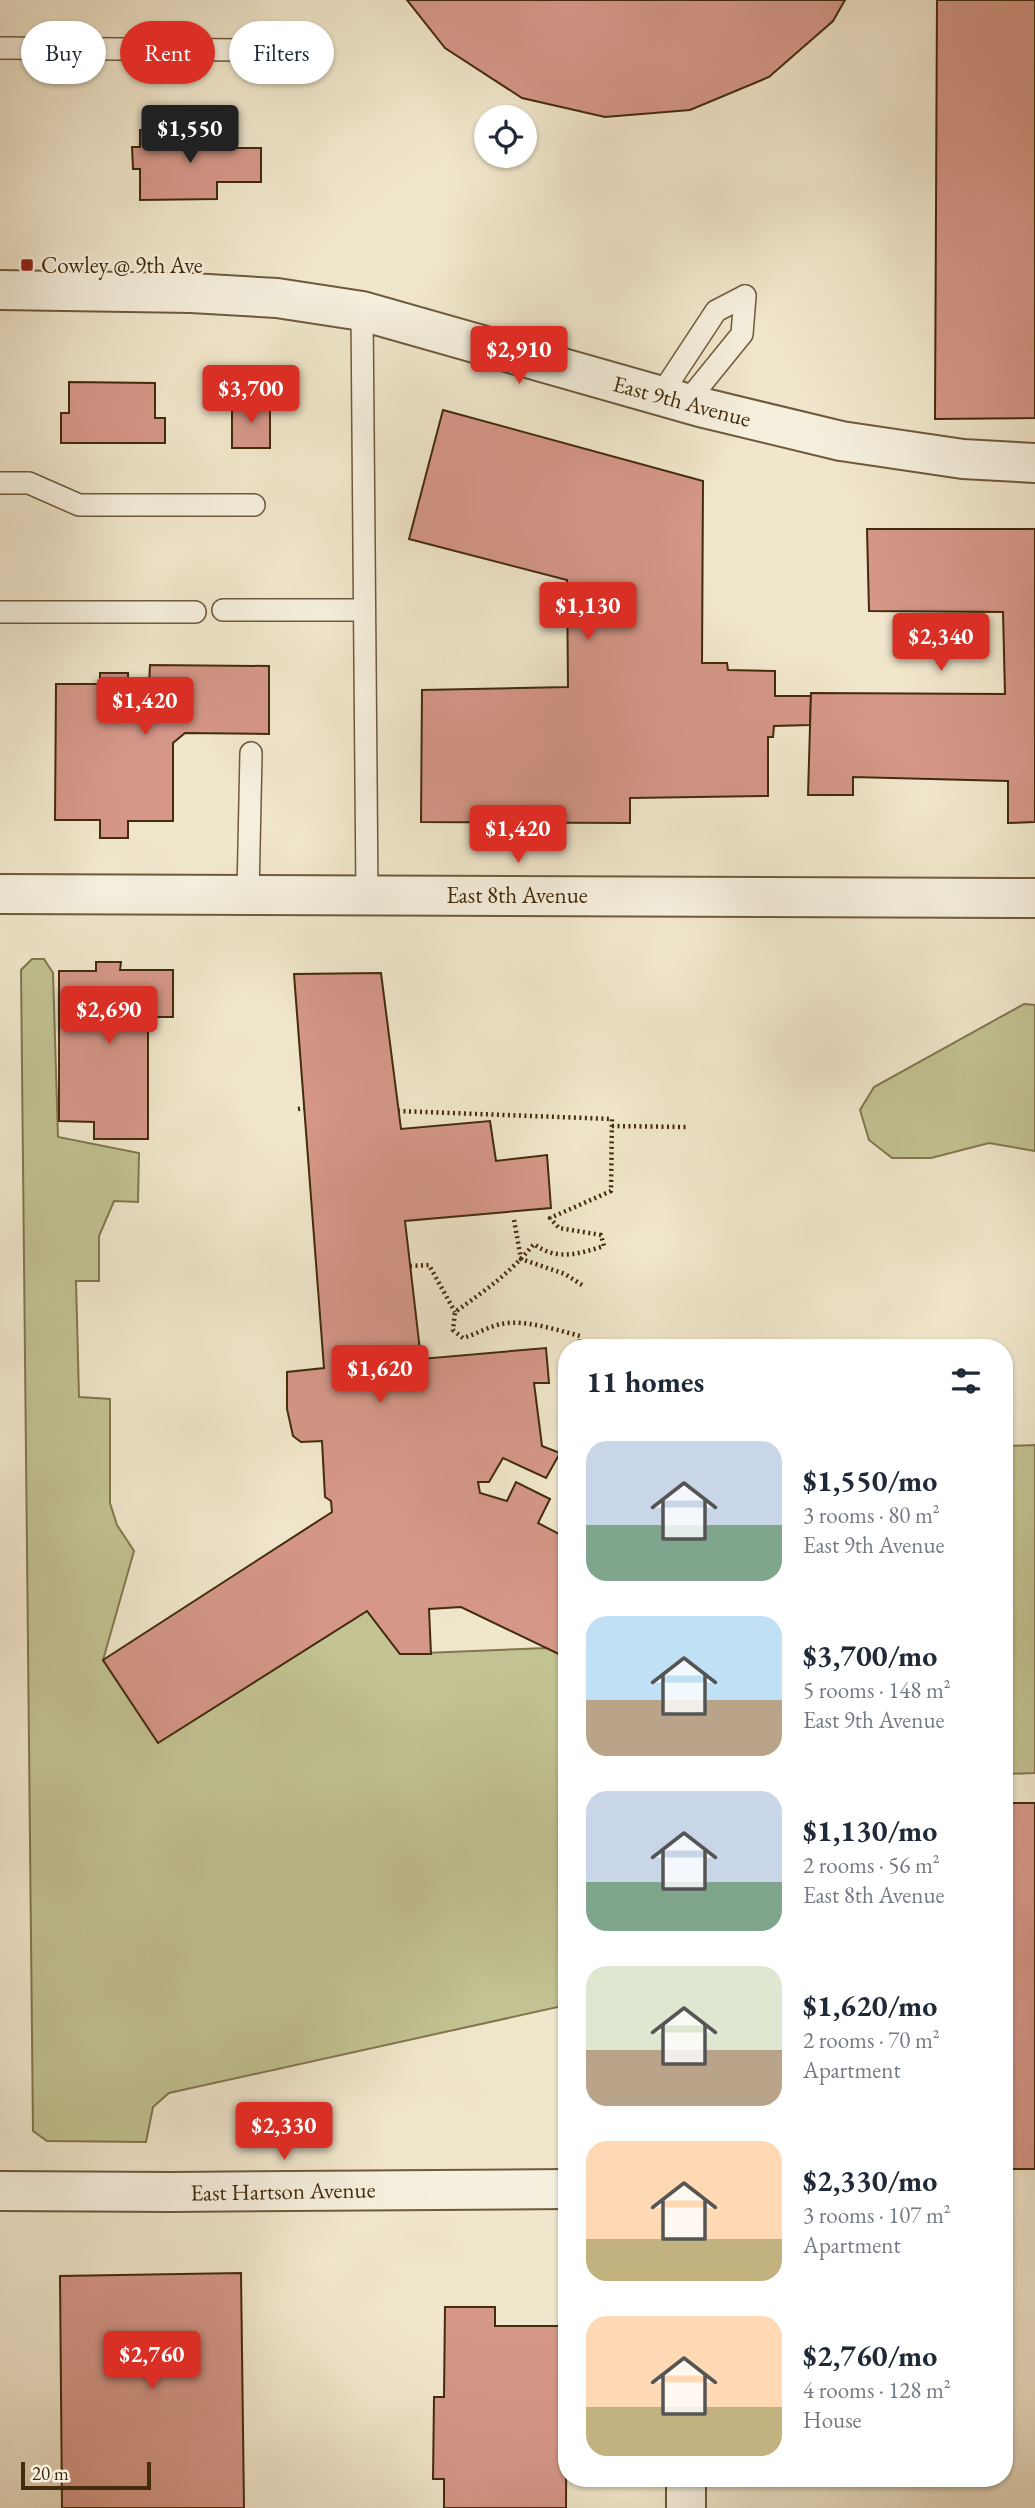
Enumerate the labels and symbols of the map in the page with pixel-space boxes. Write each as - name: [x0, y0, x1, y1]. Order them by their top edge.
- pin: $1,550: [133, 106, 247, 165]
- place label: Cowley @ 9th Ave: [41, 250, 203, 280]
- marker: Cowley @ 9th Ave: [19, 257, 35, 273]
- pin: $2,910: [462, 326, 576, 386]
- pin: $3,700: [194, 366, 308, 425]
- street label: East 9th Avenue: [610, 368, 754, 434]
- pin: $1,130: [531, 582, 645, 642]
- pin: $2,340: [884, 614, 998, 673]
- pin: $1,420: [88, 678, 202, 737]
- pin: $1,420: [461, 806, 575, 865]
- street label: East 8th Avenue: [446, 880, 588, 910]
- pin: $2,690: [52, 986, 166, 1046]
- pin: $1,620: [323, 1346, 437, 1405]
- pin: $2,330: [227, 2102, 341, 2162]
- street label: East Hartson Avenue: [190, 2174, 376, 2208]
- pin: $2,760: [95, 2332, 209, 2391]
- scale bar: [21, 2459, 150, 2491]

